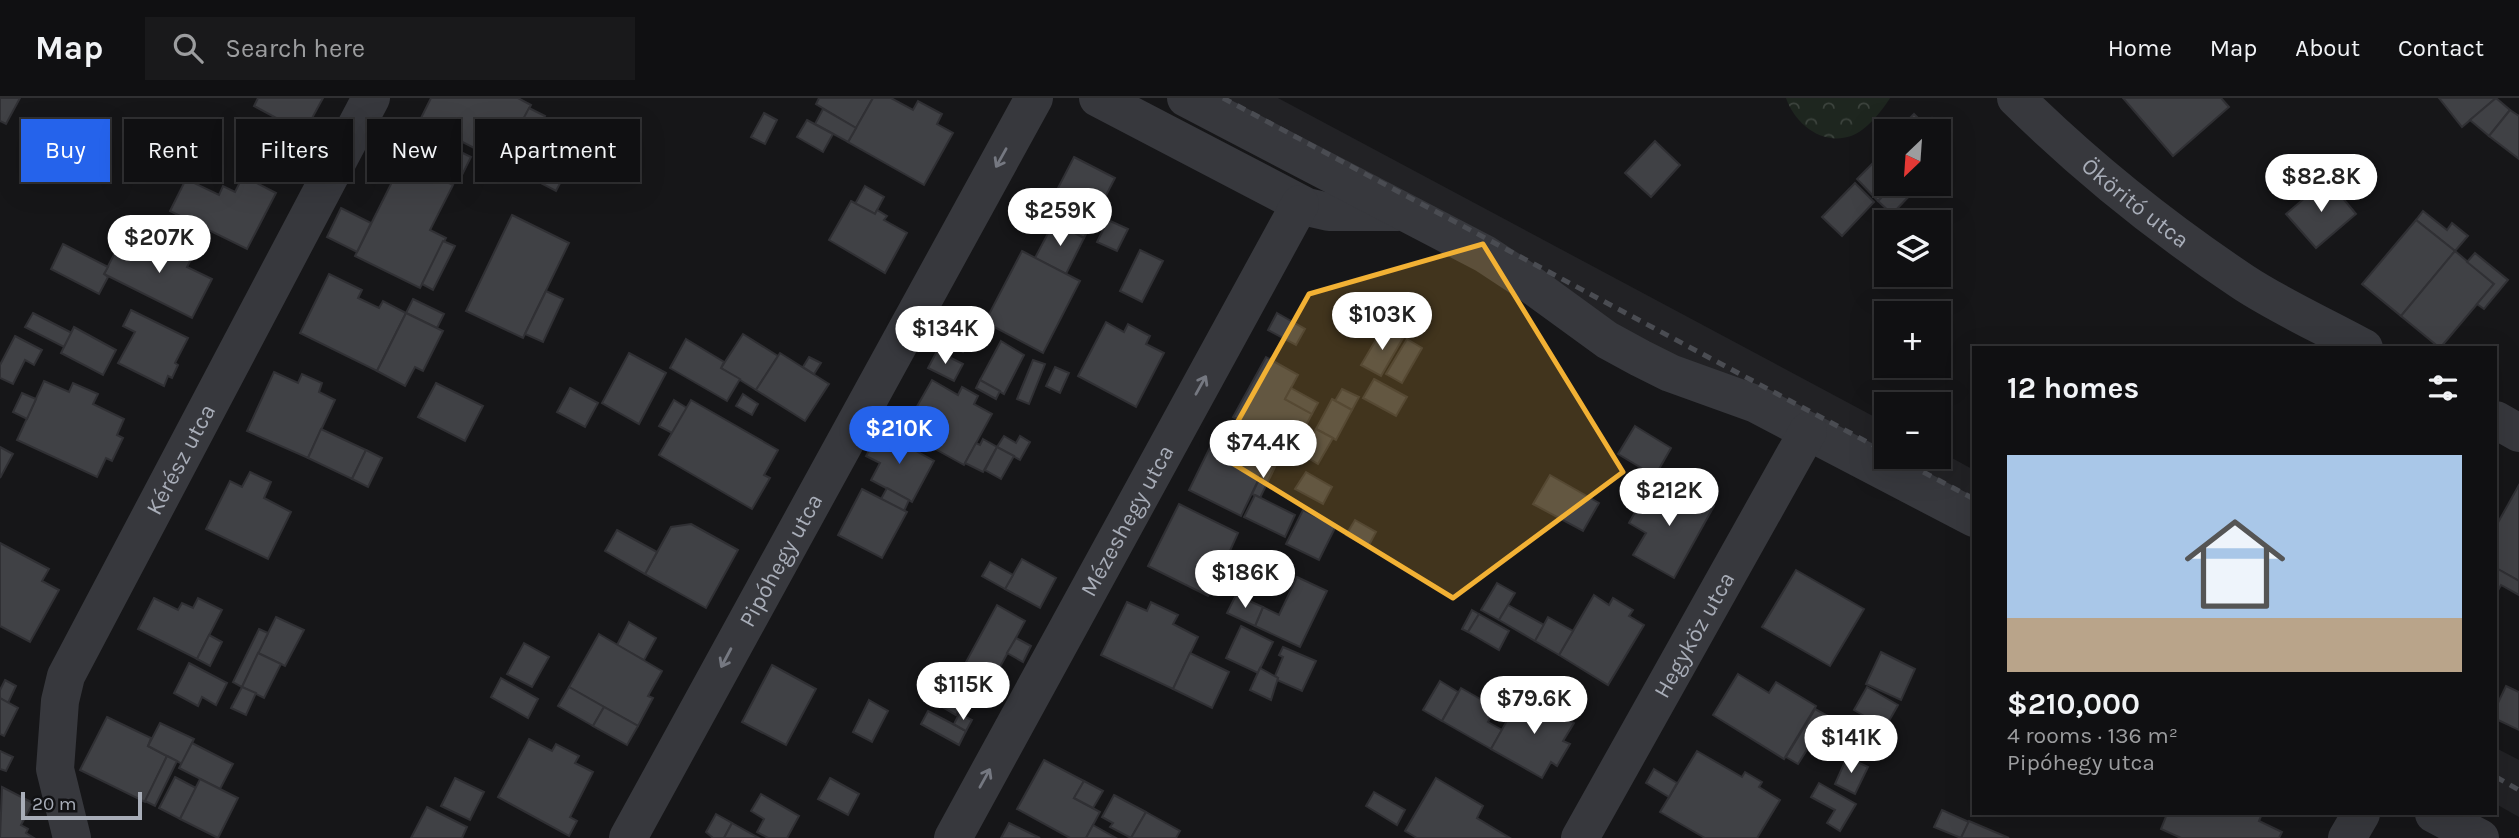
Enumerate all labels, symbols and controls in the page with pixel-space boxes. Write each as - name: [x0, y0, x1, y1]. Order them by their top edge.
- search box: [145, 17, 635, 80]
- text: Map: [35, 29, 103, 67]
- icon: search: [169, 29, 207, 67]
- text: Search here: [225, 33, 365, 64]
- text: Home: [2108, 34, 2172, 62]
- text: Map: [2210, 34, 2257, 62]
- text: About: [2295, 34, 2360, 62]
- text: Contact: [2398, 34, 2484, 62]
- chip: Buy: [21, 119, 110, 182]
- chip: Rent: [124, 119, 222, 182]
- chip: Filters: [236, 119, 353, 182]
- chip: New: [367, 119, 461, 182]
- chip: Apartment: [475, 119, 640, 182]
- north arrow: [1874, 119, 1951, 196]
- map controls: [1874, 119, 1951, 469]
- one-way arrow: [994, 147, 1007, 168]
- street label: Ököritó utca: [2076, 152, 2194, 254]
- pin: $82.8K: [2264, 155, 2378, 214]
- text: $82.8K: [2281, 163, 2361, 190]
- pin: $259K: [1011, 188, 1109, 248]
- text: $259K: [1024, 197, 1096, 224]
- button: layers: [1874, 210, 1951, 287]
- pin: $207K: [110, 216, 208, 275]
- text: $207K: [124, 224, 194, 251]
- pin: $103K: [1333, 292, 1431, 352]
- text: $103K: [1348, 301, 1416, 328]
- button: +: [1874, 301, 1951, 378]
- pin: $134K: [896, 306, 994, 366]
- text: $134K: [911, 315, 979, 342]
- icon: filters: [2424, 369, 2462, 407]
- text: 12 homes: [2007, 370, 2139, 406]
- one-way arrow: [1195, 375, 1208, 396]
- button: −: [1874, 392, 1951, 469]
- street label: Kérész utca: [140, 399, 221, 520]
- pin: $210K: [850, 406, 948, 466]
- text: $210K: [865, 415, 933, 442]
- pin: $74.4K: [1206, 420, 1320, 480]
- text: $74.4K: [1226, 429, 1300, 456]
- street label: Mézeshegy utca: [1075, 440, 1180, 601]
- pin: $212K: [1620, 468, 1718, 528]
- text: $212K: [1636, 477, 1702, 504]
- street label: Pipóhegy utca: [733, 489, 828, 632]
- icon: home: [2172, 501, 2298, 627]
- pin: $186K: [1196, 550, 1294, 610]
- text: $186K: [1211, 559, 1279, 586]
- street label: Hegyköz utca: [1648, 567, 1740, 703]
- one-way arrow: [718, 647, 732, 667]
- pin: $115K: [914, 662, 1012, 722]
- text: $115K: [933, 671, 993, 698]
- pin: $79.6K: [1477, 676, 1591, 736]
- text: $79.6K: [1496, 685, 1572, 712]
- text: $210,000: [2007, 686, 2140, 722]
- pin: $141K: [1802, 716, 1900, 775]
- text: 4 rooms · 136 m²: [2007, 722, 2178, 749]
- text: $141K: [1821, 724, 1881, 751]
- text: Pipóhegy utca: [2007, 749, 2155, 776]
- one-way arrow: [979, 768, 993, 789]
- scale bar: [21, 789, 142, 821]
- text: 20 m: [32, 793, 77, 815]

